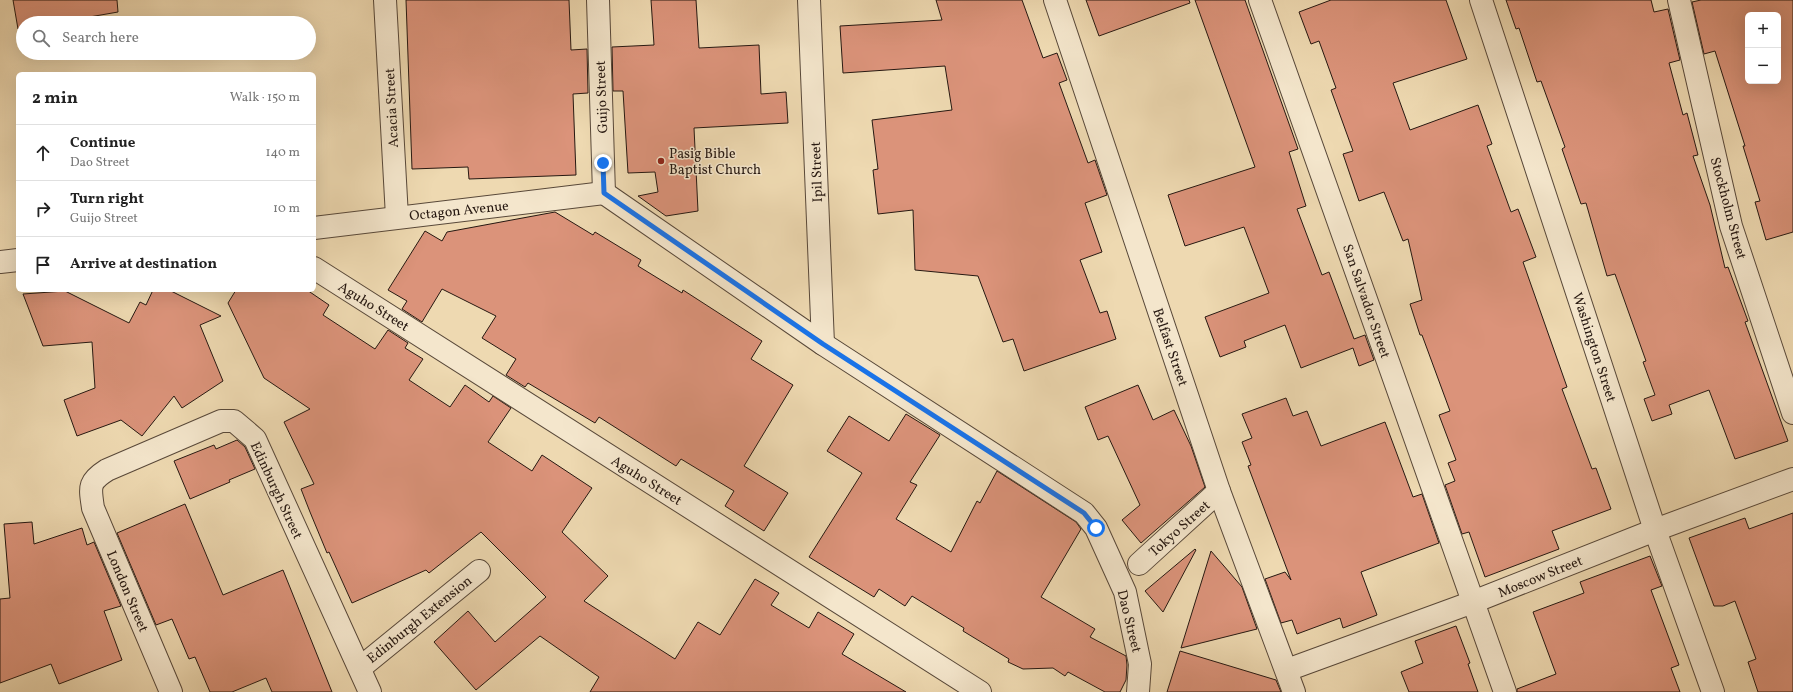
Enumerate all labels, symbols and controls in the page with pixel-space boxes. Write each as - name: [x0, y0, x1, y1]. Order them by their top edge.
- map controls: [1745, 12, 1781, 84]
- button: +: [1745, 12, 1781, 48]
- search box: [16, 16, 316, 60]
- icon: search: [30, 27, 52, 49]
- text: Search here: [62, 28, 139, 49]
- button: −: [1745, 48, 1781, 84]
- street label: Guijo Street: [592, 60, 613, 134]
- street label: Acacia Street: [381, 68, 404, 148]
- text: 2 min: [32, 87, 78, 110]
- text: Walk · 150 m: [230, 89, 300, 107]
- text: Continue: [70, 133, 135, 154]
- street label: Ipil Street: [807, 141, 828, 203]
- icon: ahead: [32, 142, 54, 164]
- text: 140 m: [266, 144, 300, 162]
- place label: Pasig Bible Baptist Church: [669, 145, 761, 180]
- text: Dao Street: [70, 154, 130, 172]
- route end: [594, 154, 612, 172]
- street label: Stockholm Street: [1705, 155, 1750, 262]
- marker: Pasig Bible Baptist Church: [656, 156, 666, 166]
- text: Turn right: [70, 189, 144, 210]
- street label: Octagon Avenue: [408, 197, 510, 226]
- icon: right: [32, 198, 54, 220]
- text: 10 m: [273, 200, 300, 218]
- text: Guijo Street: [70, 210, 138, 228]
- street label: San Salvador Street: [1337, 242, 1394, 361]
- icon: arrive: [32, 254, 54, 276]
- text: Arrive at destination: [70, 254, 217, 275]
- street label: Aguho Street: [334, 278, 412, 337]
- street label: Washington Street: [1567, 290, 1620, 405]
- street label: Belfast Street: [1147, 306, 1192, 389]
- street label: Edinburgh Street: [245, 439, 307, 542]
- street label: Aguho Street: [607, 452, 685, 511]
- street label: Tokyo Street: [1145, 496, 1215, 562]
- route start: [1087, 519, 1105, 537]
- street label: London Street: [101, 548, 152, 635]
- street label: Moscow Street: [1495, 552, 1586, 603]
- street label: Edinburgh Extension: [363, 572, 476, 668]
- street label: Dao Street: [1112, 588, 1146, 655]

